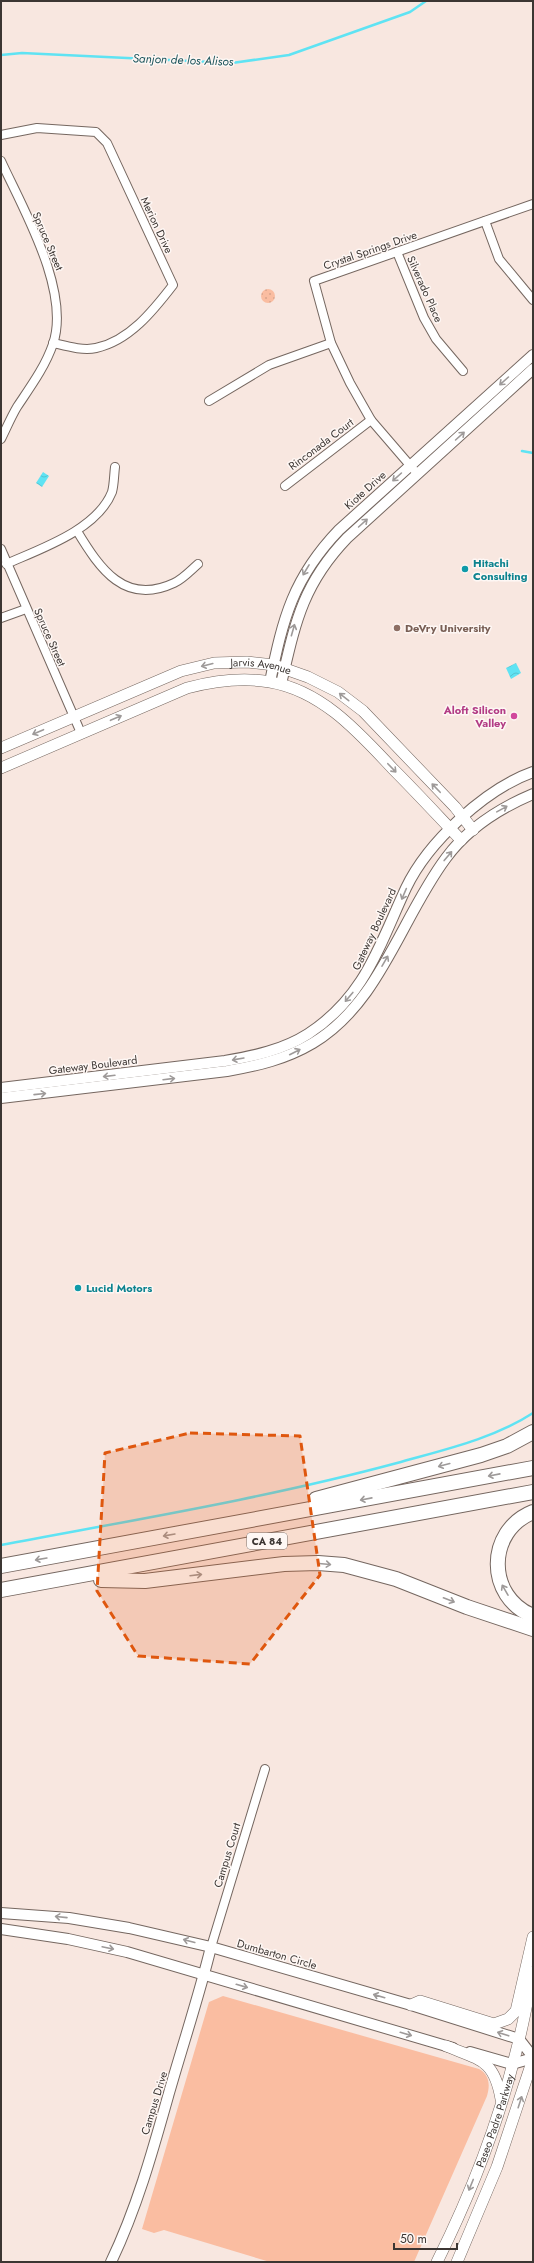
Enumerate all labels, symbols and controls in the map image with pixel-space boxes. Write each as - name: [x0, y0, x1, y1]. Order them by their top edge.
- water label: Sanjon de los Alisos: [132, 49, 234, 71]
- street label: Merion Drive: [137, 194, 177, 256]
- street label: Spruce Street: [28, 209, 68, 273]
- street label: Crystal Springs Drive: [321, 226, 419, 273]
- street label: Silverado Place: [403, 253, 447, 325]
- one-way arrow: [499, 376, 509, 386]
- street label: Rinconada Court: [285, 414, 357, 474]
- one-way arrow: [455, 431, 465, 440]
- street label: Kiote Drive: [341, 467, 390, 513]
- one-way arrow: [392, 473, 402, 482]
- one-way arrow: [358, 519, 368, 528]
- place label: Hitachi Consulting: [473, 555, 528, 584]
- one-way arrow: [302, 564, 310, 576]
- marker: Hitachi Consulting: [460, 564, 470, 574]
- street label: Spruce Street: [30, 605, 70, 669]
- place label: DeVry University: [405, 620, 491, 636]
- one-way arrow: [290, 623, 297, 636]
- marker: DeVry University: [392, 623, 402, 633]
- street label: Jarvis Avenue: [228, 654, 294, 679]
- one-way arrow: [201, 661, 214, 669]
- one-way arrow: [339, 693, 350, 701]
- place label: Aloft Silicon Valley: [443, 702, 506, 731]
- marker: Aloft Silicon Valley: [509, 711, 519, 721]
- one-way arrow: [110, 713, 122, 721]
- one-way arrow: [32, 729, 44, 736]
- one-way arrow: [387, 763, 397, 773]
- one-way arrow: [432, 783, 441, 793]
- one-way arrow: [495, 805, 507, 813]
- one-way arrow: [443, 851, 452, 861]
- street label: Gateway Boulevard: [348, 885, 400, 973]
- one-way arrow: [400, 888, 407, 900]
- one-way arrow: [382, 955, 389, 967]
- one-way arrow: [345, 992, 354, 1003]
- one-way arrow: [289, 1048, 301, 1055]
- street label: Gateway Boulevard: [48, 1052, 138, 1078]
- one-way arrow: [232, 1055, 245, 1063]
- one-way arrow: [103, 1072, 116, 1079]
- one-way arrow: [162, 1075, 175, 1083]
- one-way arrow: [33, 1090, 46, 1098]
- place label: Lucid Motors: [86, 1280, 152, 1296]
- marker: Lucid Motors: [73, 1283, 83, 1293]
- one-way arrow: [438, 1462, 451, 1469]
- one-way arrow: [487, 1471, 500, 1479]
- one-way arrow: [360, 1495, 373, 1503]
- one-way arrow: [163, 1531, 176, 1539]
- road number: CA 84: [247, 1533, 287, 1549]
- one-way arrow: [35, 1555, 48, 1563]
- one-way arrow: [318, 1560, 331, 1567]
- one-way arrow: [189, 1571, 202, 1579]
- one-way arrow: [500, 1584, 508, 1596]
- one-way arrow: [442, 1597, 454, 1604]
- street label: Campus Court: [210, 1820, 245, 1889]
- one-way arrow: [55, 1914, 68, 1921]
- street label: Dumbarton Circle: [235, 1935, 319, 1973]
- one-way arrow: [183, 1937, 196, 1945]
- one-way arrow: [102, 1944, 115, 1952]
- one-way arrow: [235, 1983, 248, 1990]
- one-way arrow: [373, 1992, 386, 1999]
- one-way arrow: [497, 2030, 510, 2037]
- one-way arrow: [400, 2031, 413, 2038]
- street label: Campus Drive: [137, 2069, 171, 2137]
- street label: Paseo Padre Parkway: [472, 2072, 518, 2170]
- one-way arrow: [517, 2096, 524, 2109]
- one-way arrow: [466, 2178, 474, 2190]
- scale bar: [394, 2225, 457, 2251]
- text: 50 m: [400, 2230, 427, 2248]

